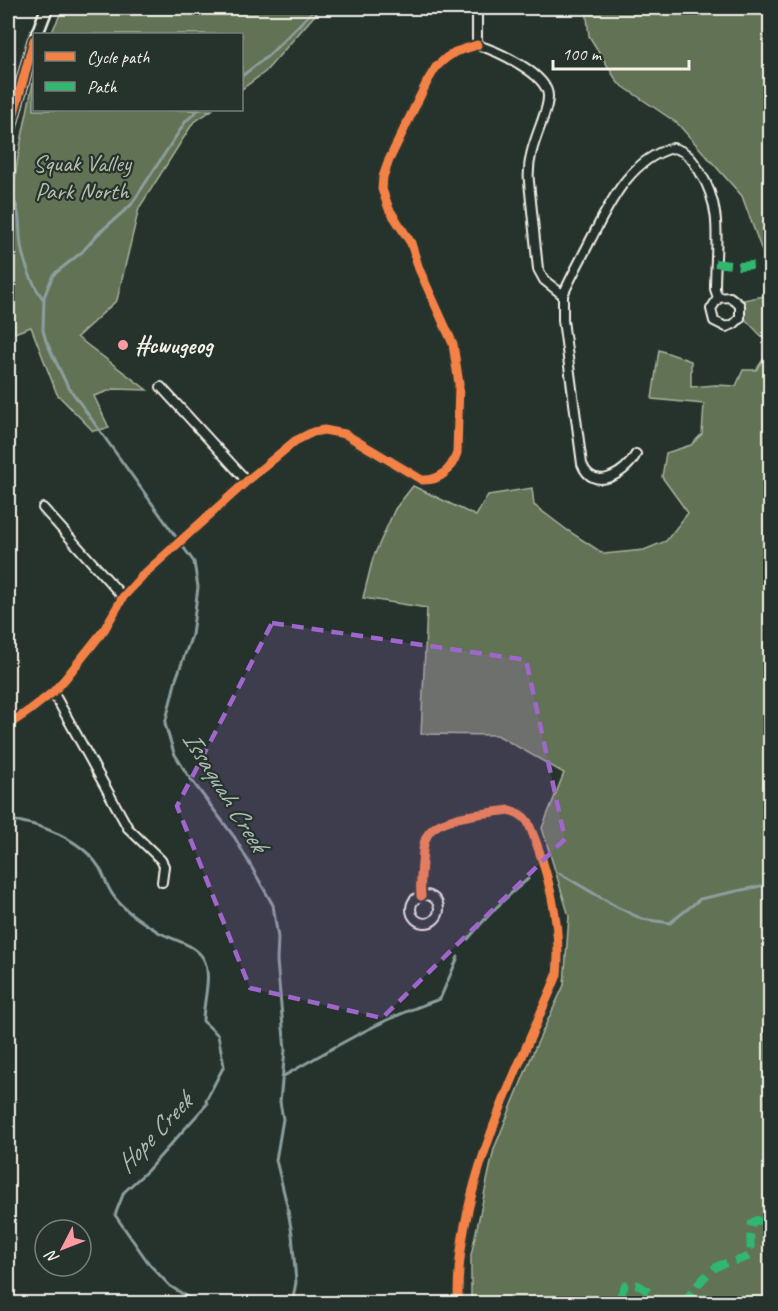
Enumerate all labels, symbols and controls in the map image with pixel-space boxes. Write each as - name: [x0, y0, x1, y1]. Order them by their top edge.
- legend: [33, 33, 243, 111]
- scale bar: [553, 33, 690, 71]
- text: 100 m: [562, 43, 603, 65]
- text: Cycle path: [87, 46, 150, 68]
- text: Path: [87, 76, 117, 98]
- park label: Squak Valley Park North: [33, 148, 133, 206]
- place label: #cwugeog: [135, 330, 215, 360]
- marker: #cwugeog: [116, 338, 130, 352]
- water label: Issaquah Creek: [175, 725, 278, 862]
- water label: Hope Creek: [109, 1082, 203, 1180]
- north arrow: [33, 1218, 93, 1278]
- text: N: [40, 1245, 63, 1268]

